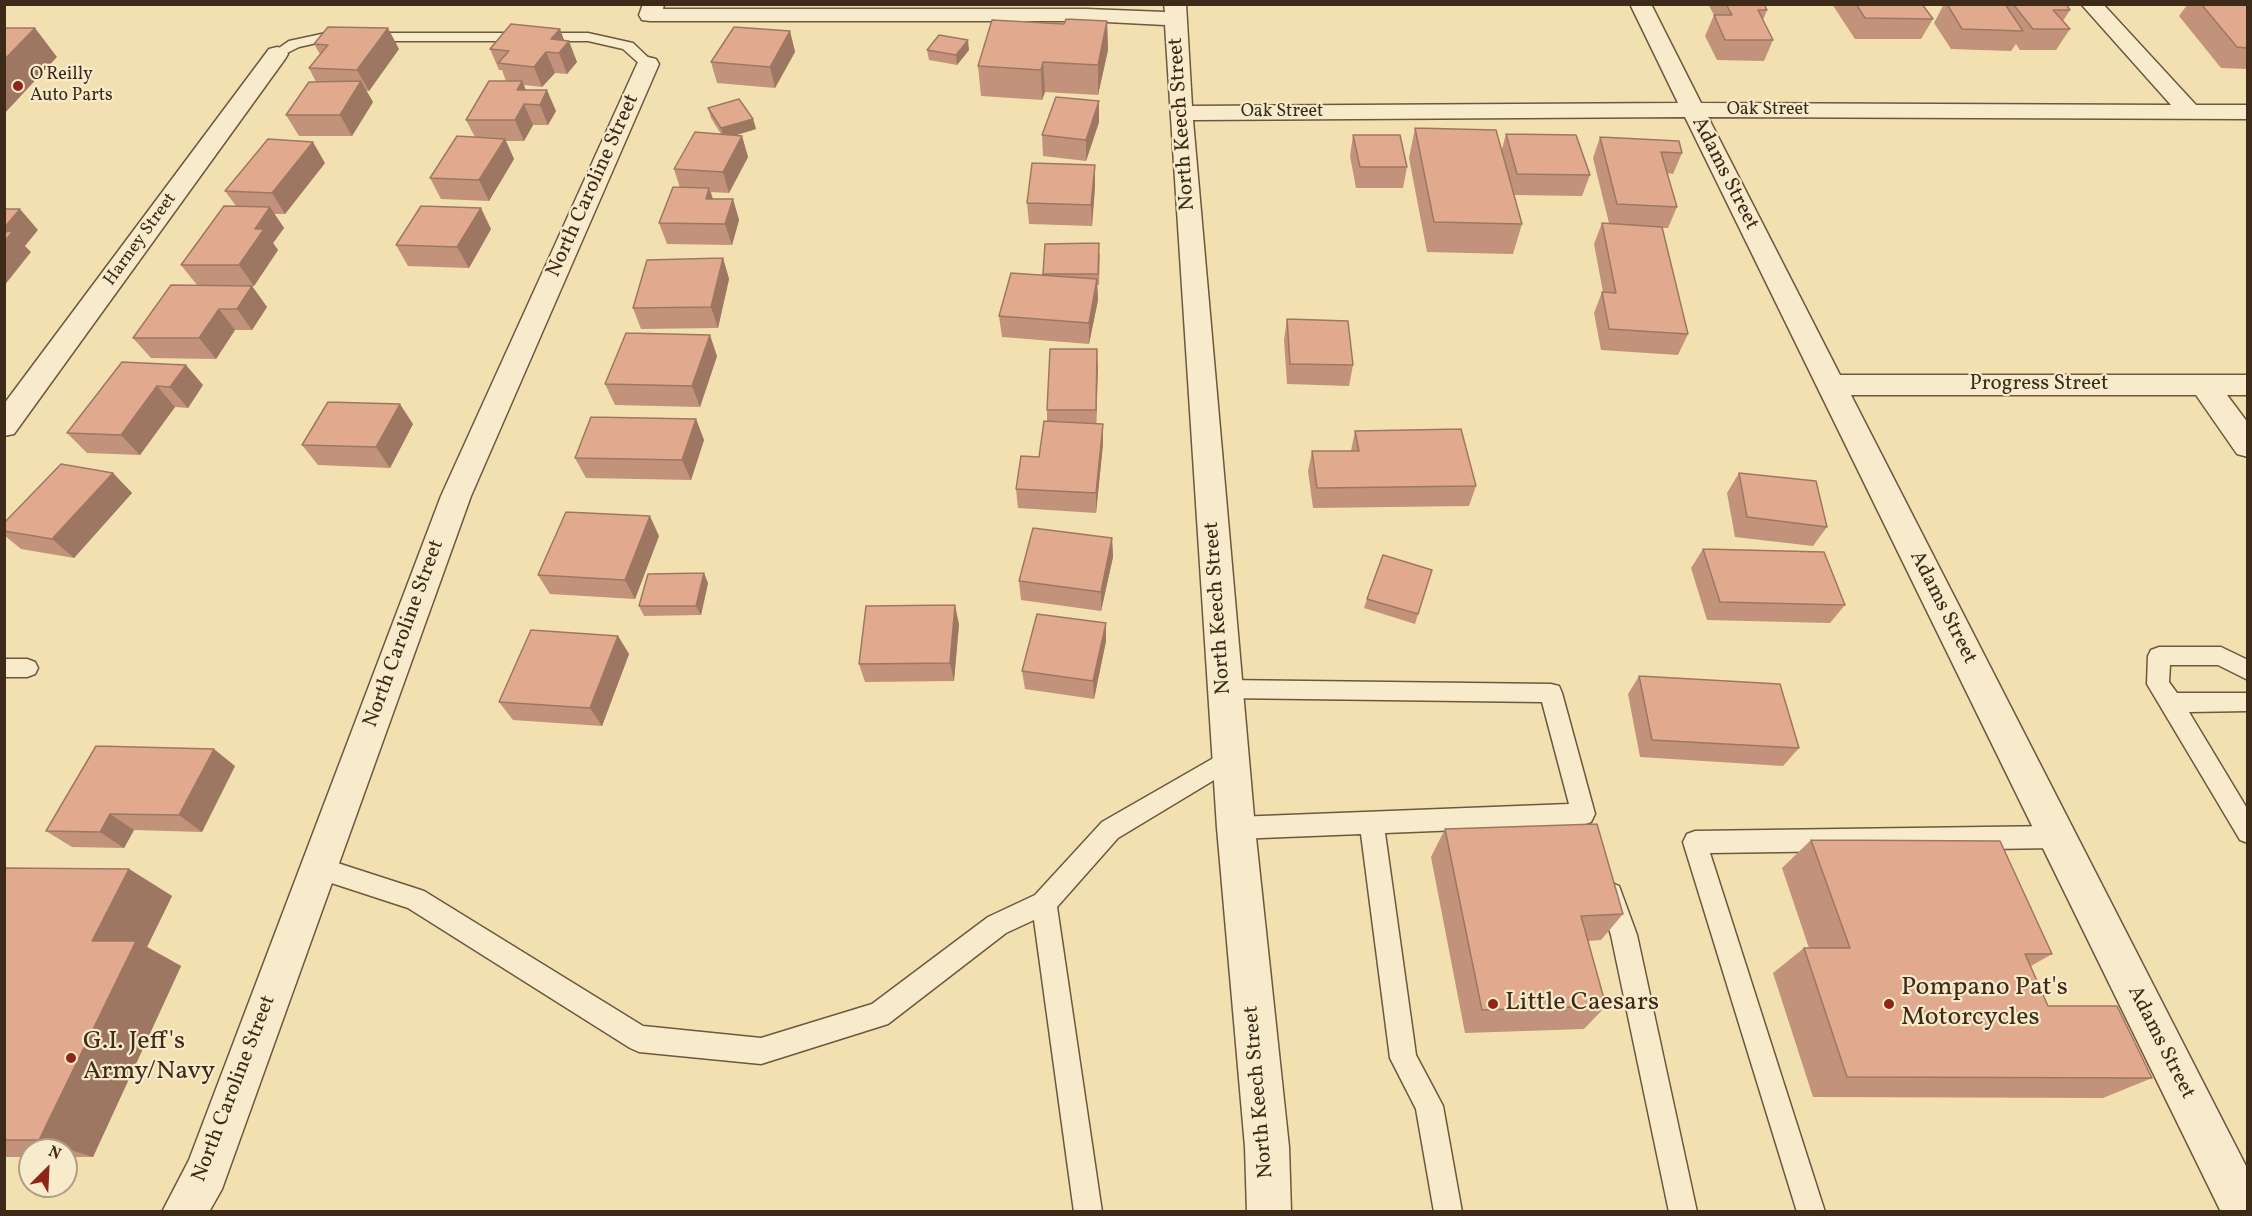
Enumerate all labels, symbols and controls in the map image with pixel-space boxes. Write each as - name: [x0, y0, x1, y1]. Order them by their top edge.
- street label: North Keech Street: [1164, 37, 1202, 211]
- place label: O'Reilly Auto Parts: [30, 65, 113, 107]
- marker: O'Reilly Auto Parts: [11, 79, 25, 93]
- street label: North Caroline Street: [542, 90, 646, 282]
- street label: Oak Street: [1727, 100, 1809, 122]
- street label: Oak Street: [1241, 102, 1323, 124]
- street label: Adams Street: [1685, 113, 1763, 235]
- street label: Harney Street: [100, 189, 182, 291]
- street label: Progress Street: [1970, 372, 2108, 398]
- street label: North Keech Street: [1200, 521, 1238, 695]
- street label: North Caroline Street: [359, 537, 451, 731]
- street label: Adams Street: [1903, 547, 1981, 669]
- place label: Pompano Pat's Motorcycles: [1901, 973, 2068, 1034]
- street label: Adams Street: [2121, 982, 2199, 1104]
- place label: Little Caesars: [1505, 988, 1659, 1020]
- street label: North Caroline Street: [188, 992, 282, 1186]
- marker: Little Caesars: [1486, 997, 1500, 1011]
- marker: Pompano Pat's Motorcycles: [1882, 997, 1896, 1011]
- street label: North Keech Street: [1240, 1004, 1280, 1180]
- place label: G.I. Jeff's Army/Navy: [83, 1027, 215, 1088]
- marker: G.I. Jeff's Army/Navy: [64, 1051, 78, 1065]
- north arrow: [18, 1138, 78, 1198]
- text: N: [45, 1141, 64, 1166]

